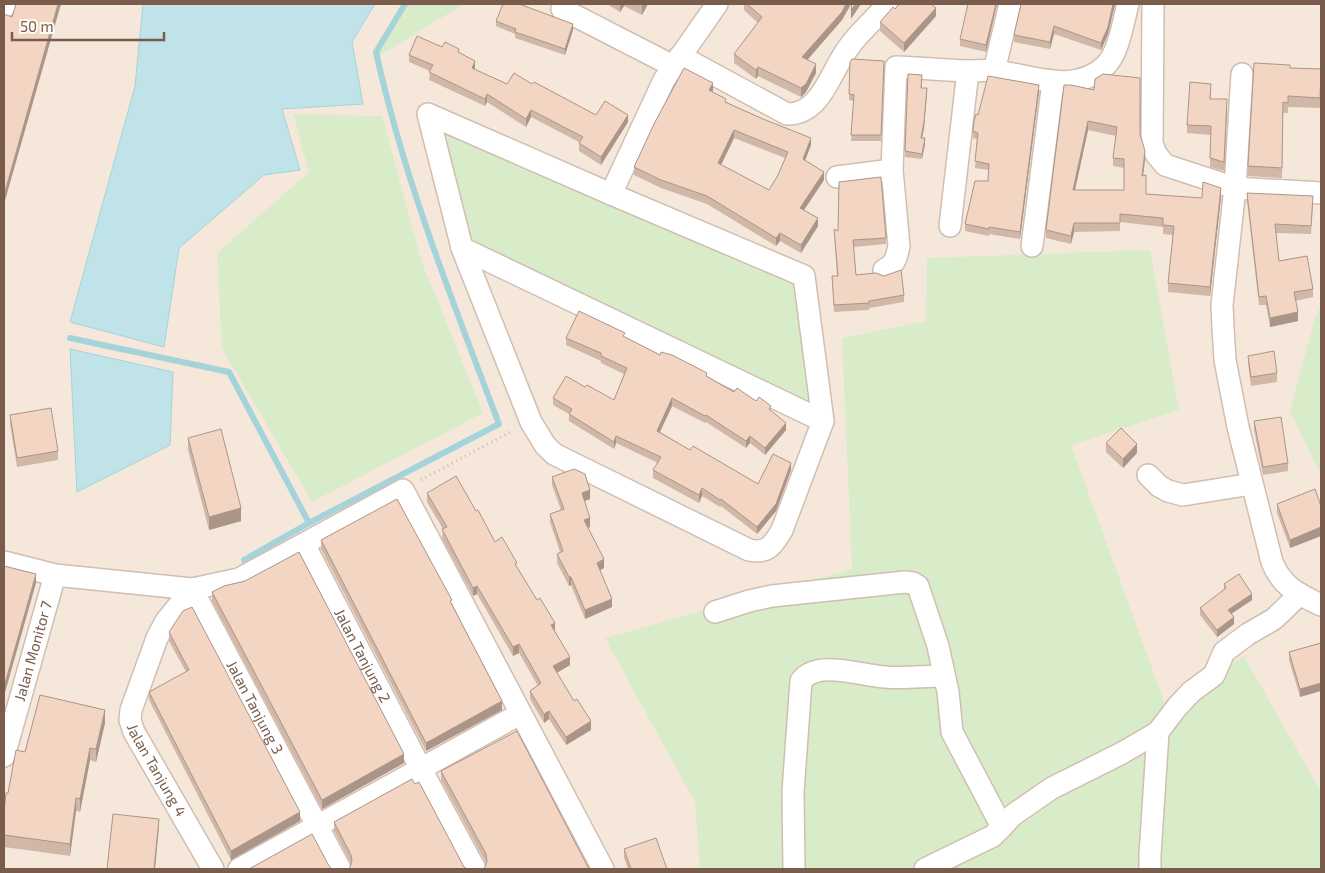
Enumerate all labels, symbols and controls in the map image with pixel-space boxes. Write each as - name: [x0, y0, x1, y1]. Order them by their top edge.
- scale bar: [12, 10, 165, 42]
- text: 50 m: [20, 17, 54, 35]
- street label: Jalan Monitor 7: [10, 598, 55, 703]
- street label: Jalan Tanjung 2: [331, 605, 395, 705]
- street label: Jalan Tanjung 3: [223, 657, 288, 757]
- street label: Jalan Tanjung 4: [124, 721, 191, 819]

